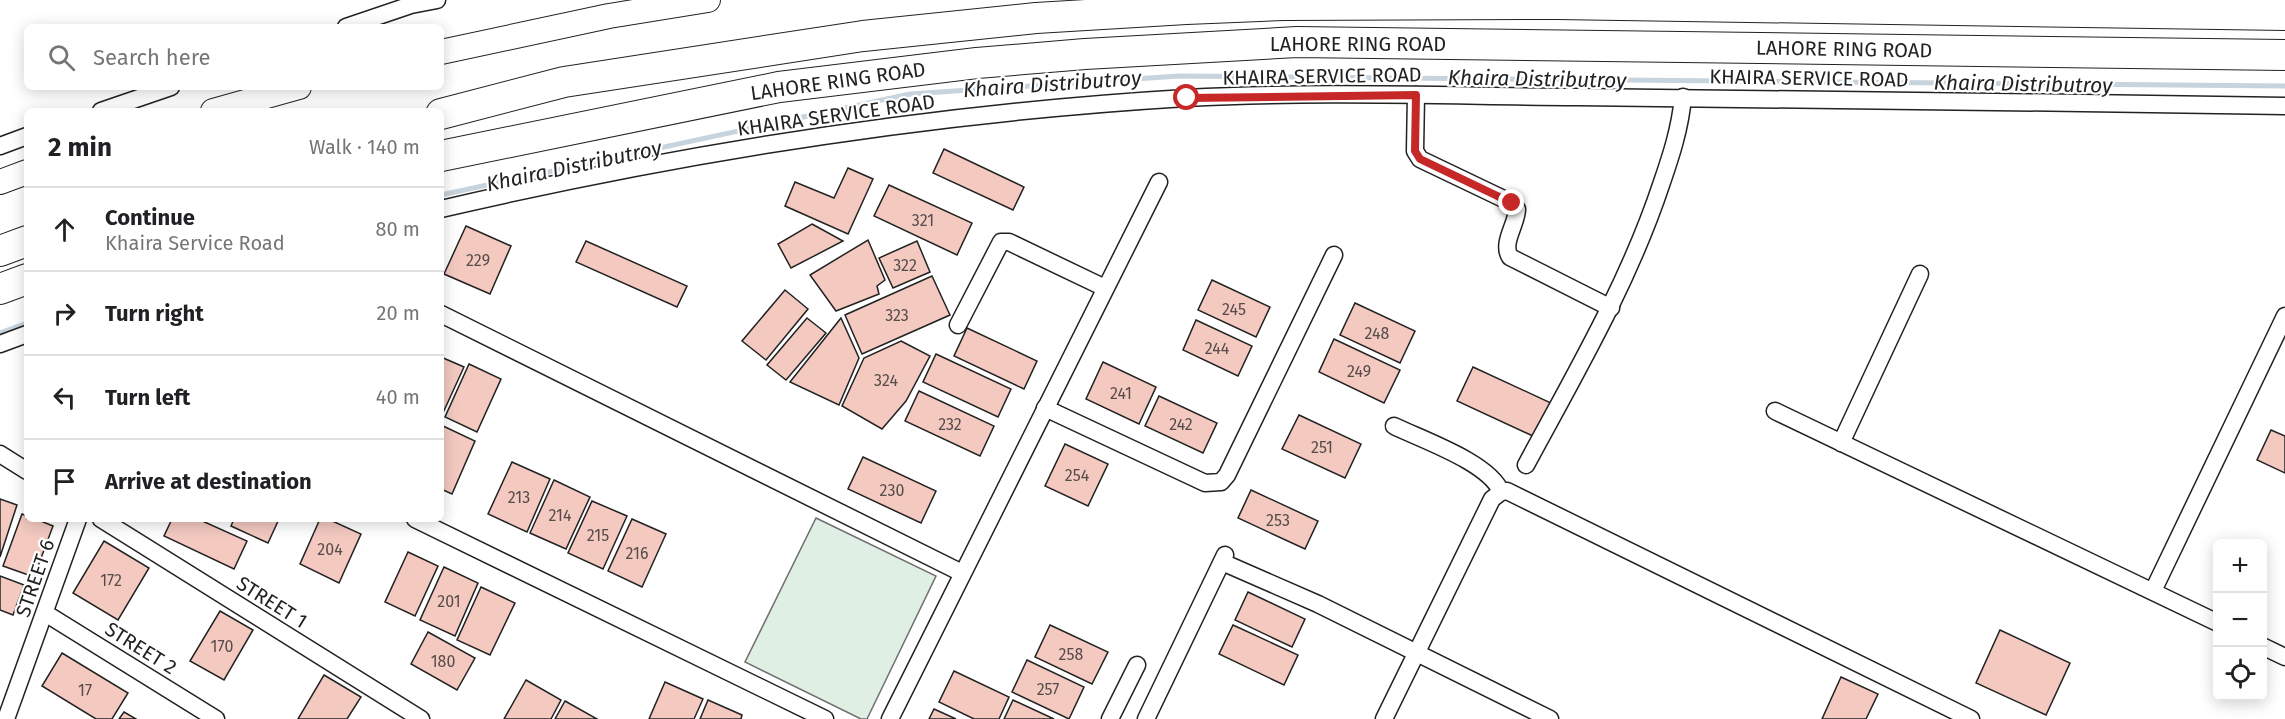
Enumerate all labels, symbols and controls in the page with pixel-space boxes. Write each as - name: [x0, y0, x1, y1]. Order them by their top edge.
- search box: [24, 24, 444, 90]
- street label: LAHORE RING ROAD: [1270, 32, 1446, 56]
- street label: LAHORE RING ROAD: [1756, 35, 1932, 63]
- icon: search: [45, 41, 78, 74]
- text: Search here: [93, 44, 211, 71]
- street label: LAHORE RING ROAD: [749, 57, 927, 105]
- street label: KHAIRA SERVICE ROAD: [1222, 62, 1422, 90]
- water label: Khaira Distributroy: [1447, 64, 1627, 94]
- street label: KHAIRA SERVICE ROAD: [1709, 64, 1909, 92]
- water label: Khaira Distributroy: [962, 65, 1143, 103]
- water label: Khaira Distributroy: [1933, 69, 2113, 99]
- route start: [1173, 84, 1199, 110]
- street label: KHAIRA SERVICE ROAD: [736, 89, 936, 141]
- text: 2 min: [48, 132, 112, 163]
- text: Walk · 140 m: [309, 135, 420, 159]
- water label: Khaira Distributroy: [484, 135, 665, 197]
- route end: [1498, 189, 1524, 215]
- text: Continue: [105, 204, 195, 231]
- house number: 321: [912, 211, 934, 230]
- icon: ahead: [48, 213, 81, 246]
- text: 80 m: [375, 217, 420, 241]
- text: Khaira Service Road: [105, 231, 285, 255]
- house number: 229: [466, 251, 490, 270]
- house number: 322: [893, 256, 917, 275]
- icon: right: [48, 297, 81, 330]
- text: Turn right: [105, 300, 204, 327]
- house number: 245: [1222, 300, 1246, 319]
- text: 20 m: [377, 301, 420, 325]
- house number: 323: [885, 306, 909, 325]
- house number: 248: [1365, 324, 1390, 343]
- house number: 244: [1205, 339, 1230, 358]
- house number: 249: [1347, 362, 1371, 381]
- house number: 324: [874, 371, 898, 390]
- icon: left: [48, 381, 81, 414]
- text: Turn left: [105, 384, 190, 411]
- house number: 241: [1110, 384, 1132, 403]
- text: 40 m: [376, 385, 420, 409]
- house number: 232: [938, 415, 962, 434]
- house number: 242: [1169, 415, 1193, 434]
- house number: 251: [1311, 438, 1333, 457]
- icon: arrive: [48, 465, 81, 498]
- house number: 254: [1065, 466, 1090, 485]
- text: Arrive at destination: [105, 468, 312, 495]
- house number: 230: [880, 481, 904, 500]
- house number: 213: [508, 488, 530, 507]
- house number: 214: [549, 506, 572, 525]
- house number: 253: [1266, 511, 1290, 530]
- house number: 215: [587, 526, 609, 545]
- street label: STREET 6: [11, 536, 59, 620]
- map controls: [2213, 539, 2267, 701]
- button: +: [2213, 539, 2267, 593]
- house number: 204: [317, 540, 343, 559]
- house number: 216: [626, 544, 648, 563]
- house number: 172: [100, 571, 122, 590]
- street label: STREET 1: [232, 571, 312, 633]
- house number: 201: [437, 592, 461, 611]
- button: −: [2213, 593, 2267, 647]
- street label: STREET 2: [101, 617, 181, 679]
- house number: 170: [211, 637, 233, 656]
- house number: 258: [1059, 645, 1084, 664]
- button: locate: [2213, 647, 2267, 701]
- house number: 180: [431, 652, 455, 671]
- house number: 257: [1037, 680, 1059, 699]
- house number: 17: [78, 681, 92, 700]

